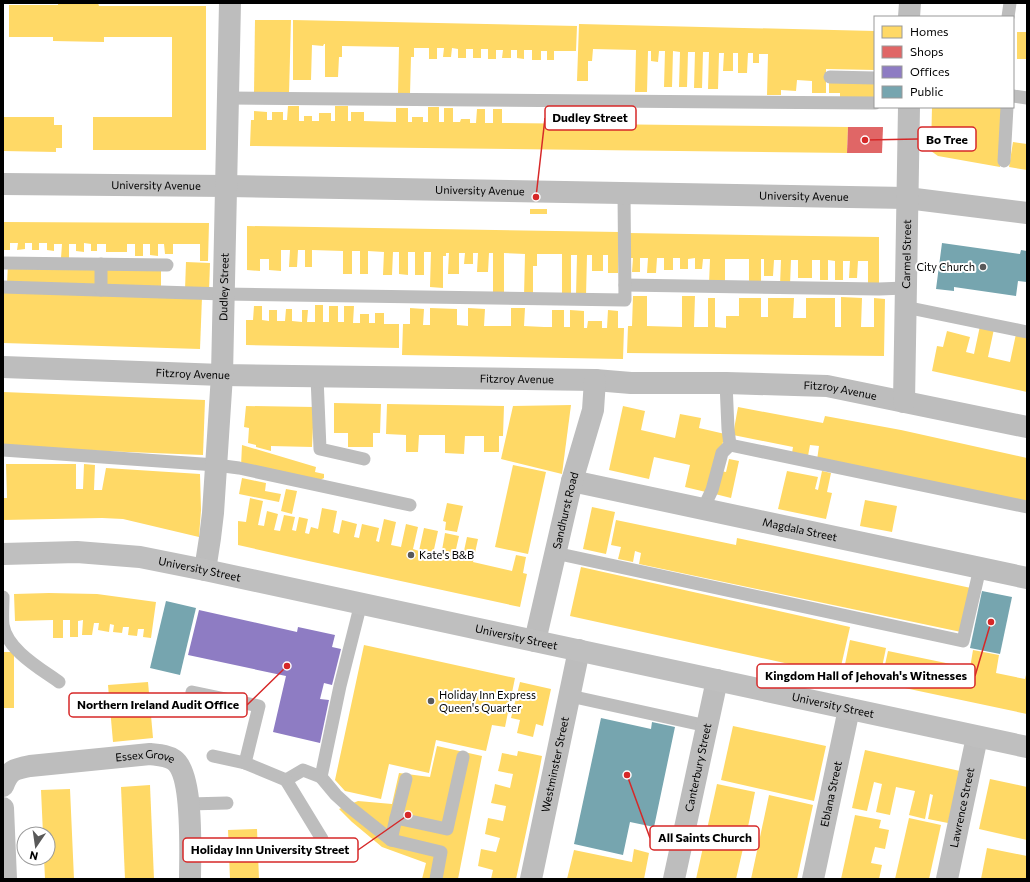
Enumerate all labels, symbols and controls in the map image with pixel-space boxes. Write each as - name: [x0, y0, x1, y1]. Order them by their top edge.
- legend: [874, 16, 1014, 108]
- text: Homes: [910, 24, 948, 38]
- text: Shops: [910, 44, 944, 58]
- text: Offices: [910, 64, 950, 78]
- text: Public: [910, 84, 943, 98]
- callout: Dudley Street: [545, 106, 636, 130]
- text: Dudley Street: [552, 110, 628, 124]
- callout: Bo Tree: [918, 127, 976, 151]
- text: Bo Tree: [926, 132, 968, 146]
- street label: University Avenue: [111, 178, 201, 192]
- street label: University Avenue: [435, 183, 525, 197]
- street label: University Avenue: [759, 188, 849, 203]
- street label: Carmel Street: [899, 219, 913, 289]
- street label: Dudley Street: [216, 252, 231, 321]
- place label: City Church: [916, 260, 975, 273]
- marker: City Church: [978, 262, 988, 272]
- street label: Fitzroy Avenue: [156, 366, 230, 381]
- street label: Fitzroy Avenue: [480, 371, 554, 385]
- street label: Fitzroy Avenue: [803, 378, 878, 402]
- street label: Sandhurst Road: [549, 470, 580, 550]
- street label: Magdala Street: [761, 515, 839, 543]
- place label: Kate's B&B: [419, 548, 474, 561]
- marker: Kate's B&B: [406, 550, 416, 560]
- street label: University Street: [157, 554, 243, 584]
- street label: University Street: [474, 621, 559, 652]
- callout: Kingdom Hall of Jehovah's Witnesses: [757, 664, 975, 688]
- text: Kingdom Hall of Jehovah's Witnesses: [765, 668, 968, 683]
- place label: Holiday Inn Express Queen's Quarter: [439, 688, 536, 714]
- street label: University Street: [791, 690, 876, 720]
- callout: Northern Ireland Audit Office: [69, 693, 247, 717]
- marker: Holiday Inn Express Queen's Quarter: [426, 696, 436, 706]
- text: Northern Ireland Audit Office: [77, 697, 239, 711]
- street label: Westminster Street: [538, 715, 571, 813]
- street label: Canterbury Street: [682, 721, 714, 813]
- street label: Essex Grove: [115, 747, 178, 765]
- street label: Eblana Street: [817, 759, 844, 828]
- street label: Lawrence Street: [947, 766, 976, 849]
- north arrow: [16, 826, 56, 866]
- callout: All Saints Church: [650, 826, 759, 850]
- text: All Saints Church: [658, 830, 752, 844]
- callout: Holiday Inn University Street: [183, 838, 358, 862]
- text: Holiday Inn University Street: [191, 842, 349, 856]
- text: N: [28, 849, 39, 863]

